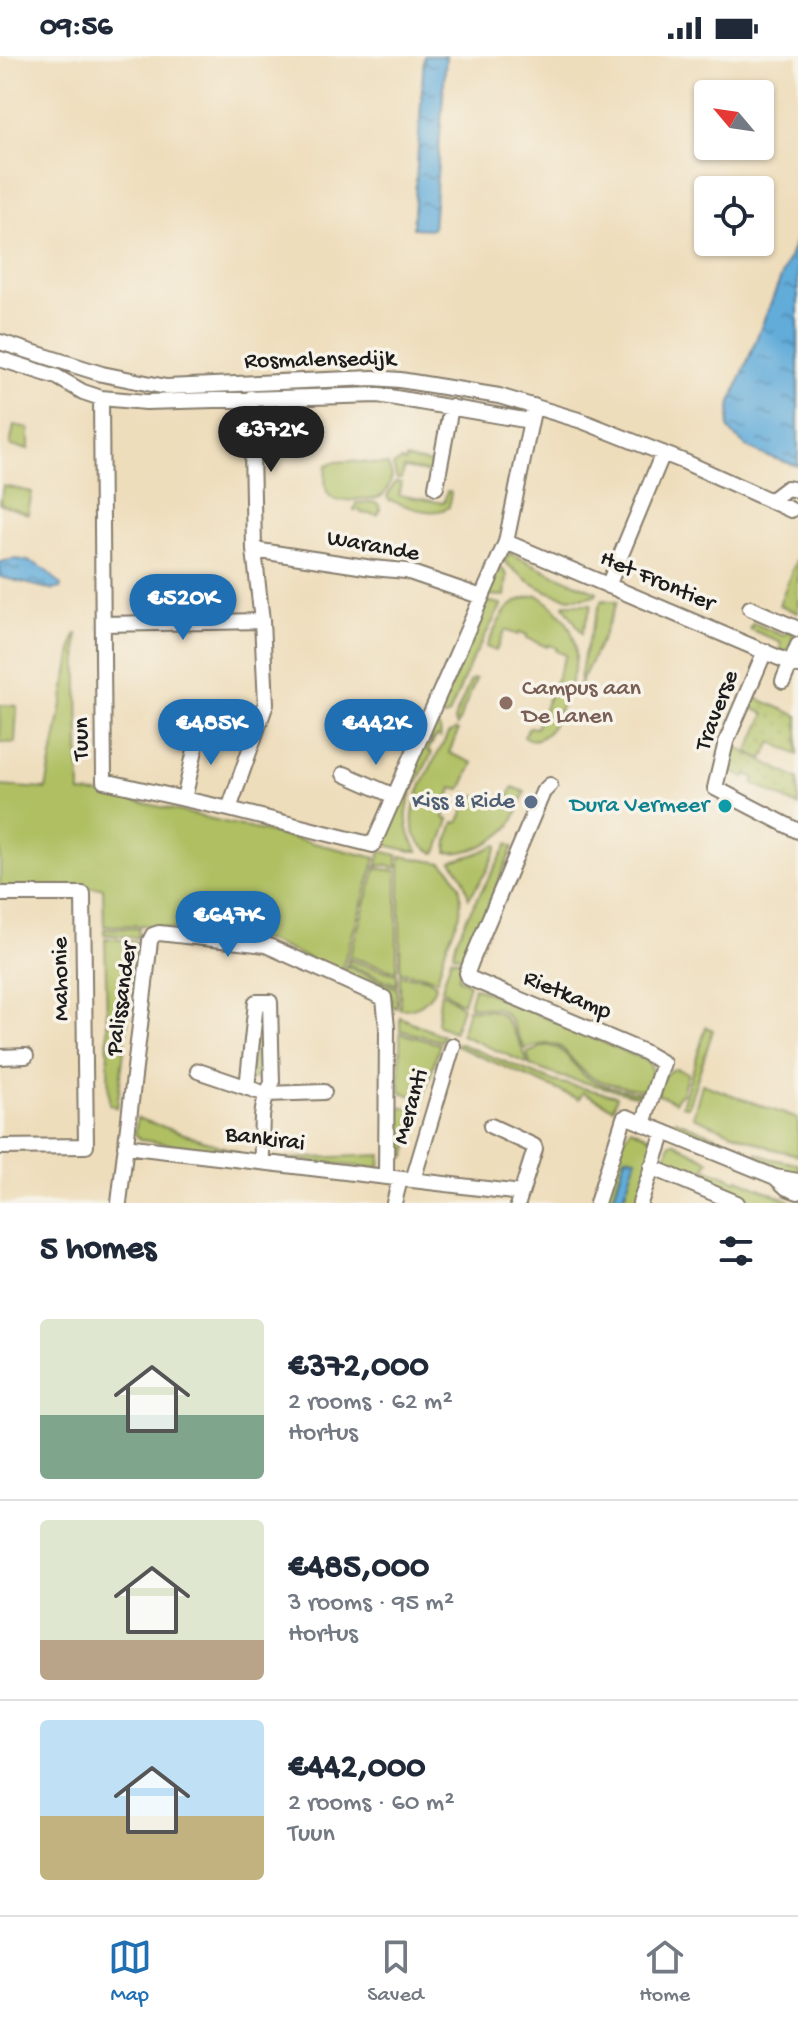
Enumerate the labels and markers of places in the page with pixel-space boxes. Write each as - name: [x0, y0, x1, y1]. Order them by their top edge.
- pin: €372K: [215, 406, 327, 474]
- pin: €520K: [127, 574, 239, 642]
- place label: Campus aan De Lanen: [520, 675, 642, 732]
- marker: Campus aan De Lanen: [497, 694, 515, 712]
- pin: €485K: [155, 699, 267, 767]
- pin: €442K: [320, 699, 432, 767]
- place label: Kiss & Ride: [412, 788, 516, 817]
- place label: Dura Vermeer: [568, 792, 712, 821]
- marker: Kiss & Ride: [522, 793, 540, 811]
- marker: Dura Vermeer: [716, 797, 734, 815]
- pin: €647K: [172, 891, 284, 959]

